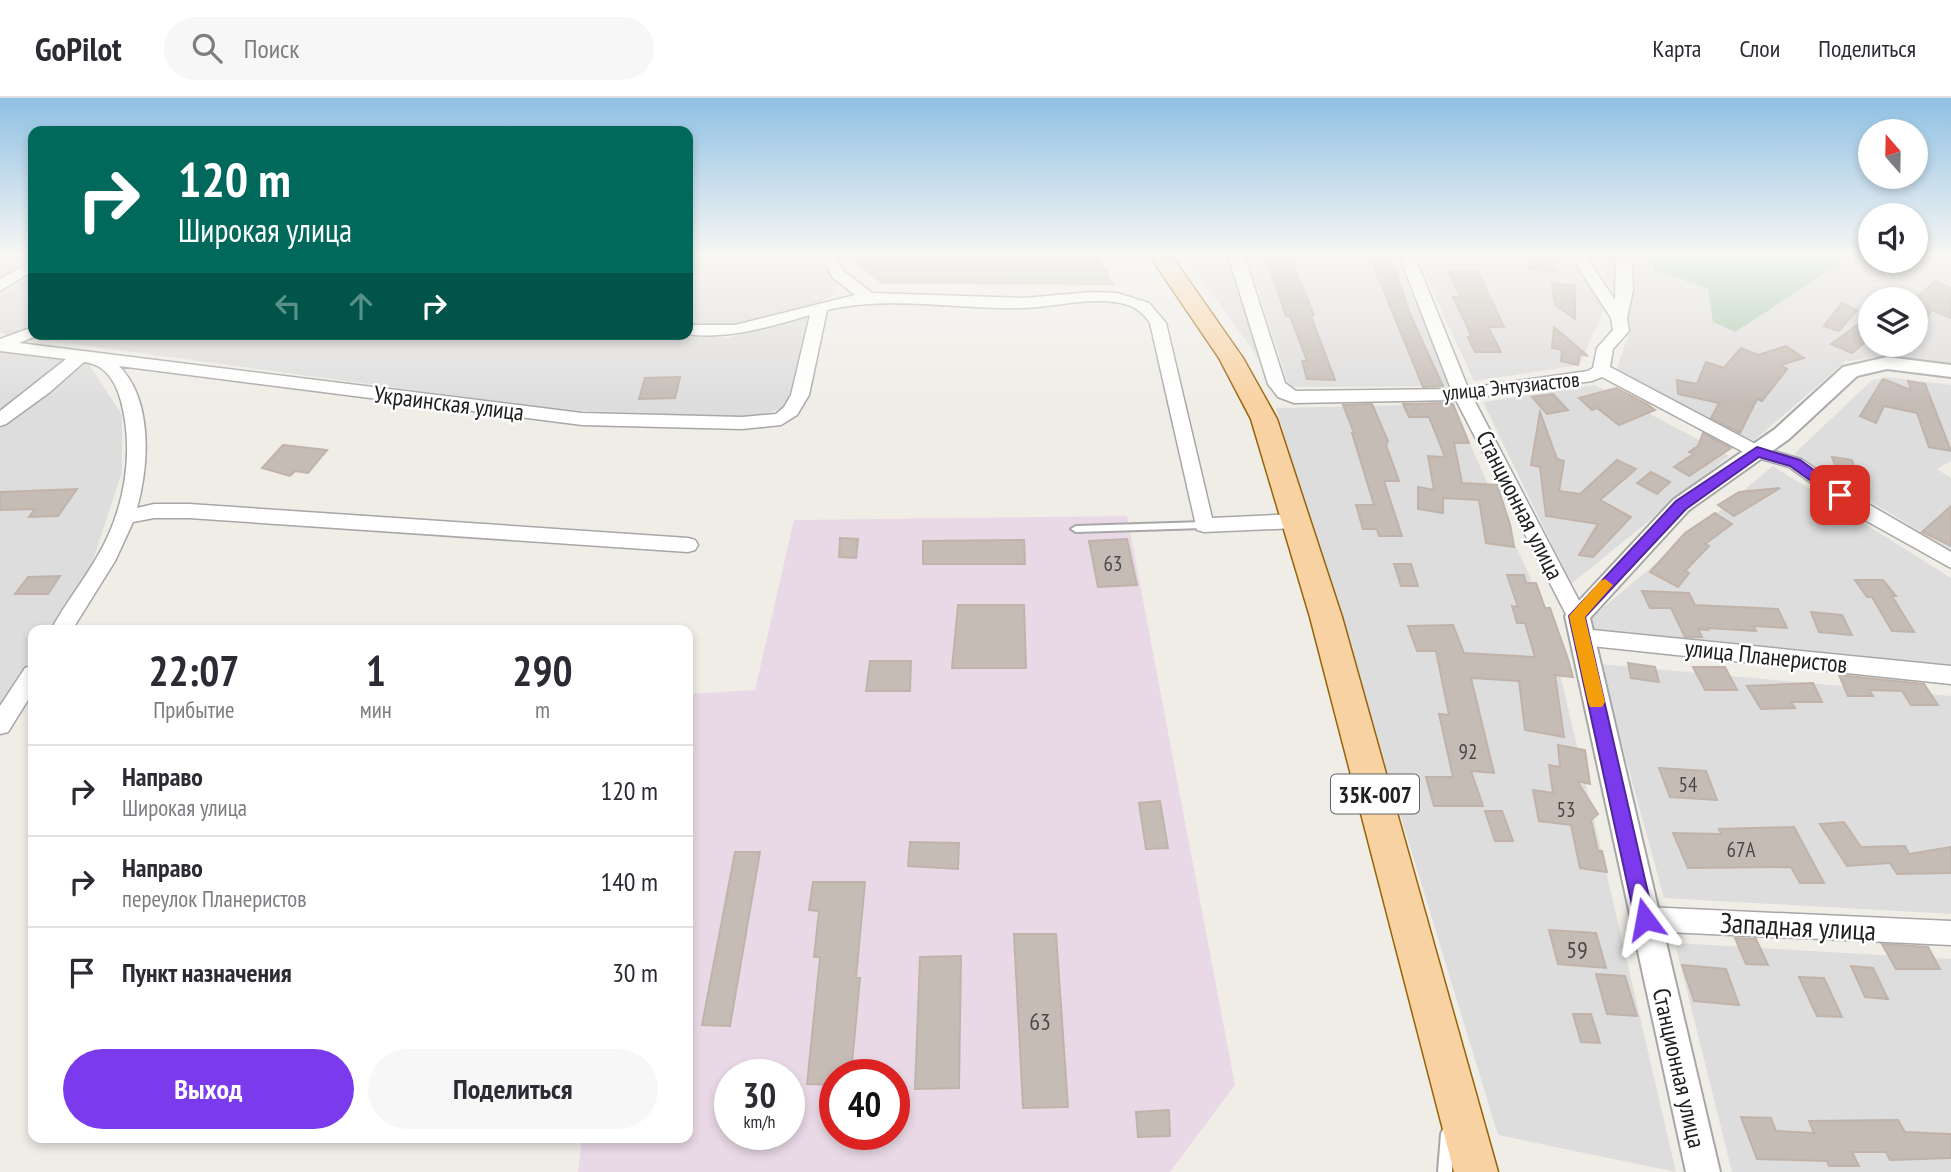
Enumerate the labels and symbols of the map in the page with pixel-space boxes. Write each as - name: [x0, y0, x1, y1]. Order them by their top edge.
- north arrow: [1858, 119, 1928, 189]
- street label: улица Энтузиастов: [1441, 365, 1581, 407]
- street label: Украинская улица: [372, 378, 526, 428]
- street label: Станционная улица: [1469, 425, 1571, 585]
- pin: [1810, 465, 1870, 525]
- house number: 63: [1104, 550, 1122, 577]
- street label: улица Планеристов: [1683, 632, 1849, 680]
- house number: 92: [1459, 738, 1477, 765]
- house number: 54: [1679, 771, 1698, 798]
- road number: 35К-007: [1331, 774, 1419, 814]
- house number: 53: [1557, 796, 1575, 823]
- house number: 67А: [1727, 836, 1755, 863]
- position arrow: [1608, 882, 1682, 956]
- street label: Западная улица: [1719, 903, 1877, 949]
- house number: 59: [1566, 934, 1588, 965]
- street label: Станционная улица: [1646, 985, 1712, 1151]
- house number: 63: [1029, 1006, 1051, 1037]
- speed limit sign: 40: [819, 1059, 910, 1150]

